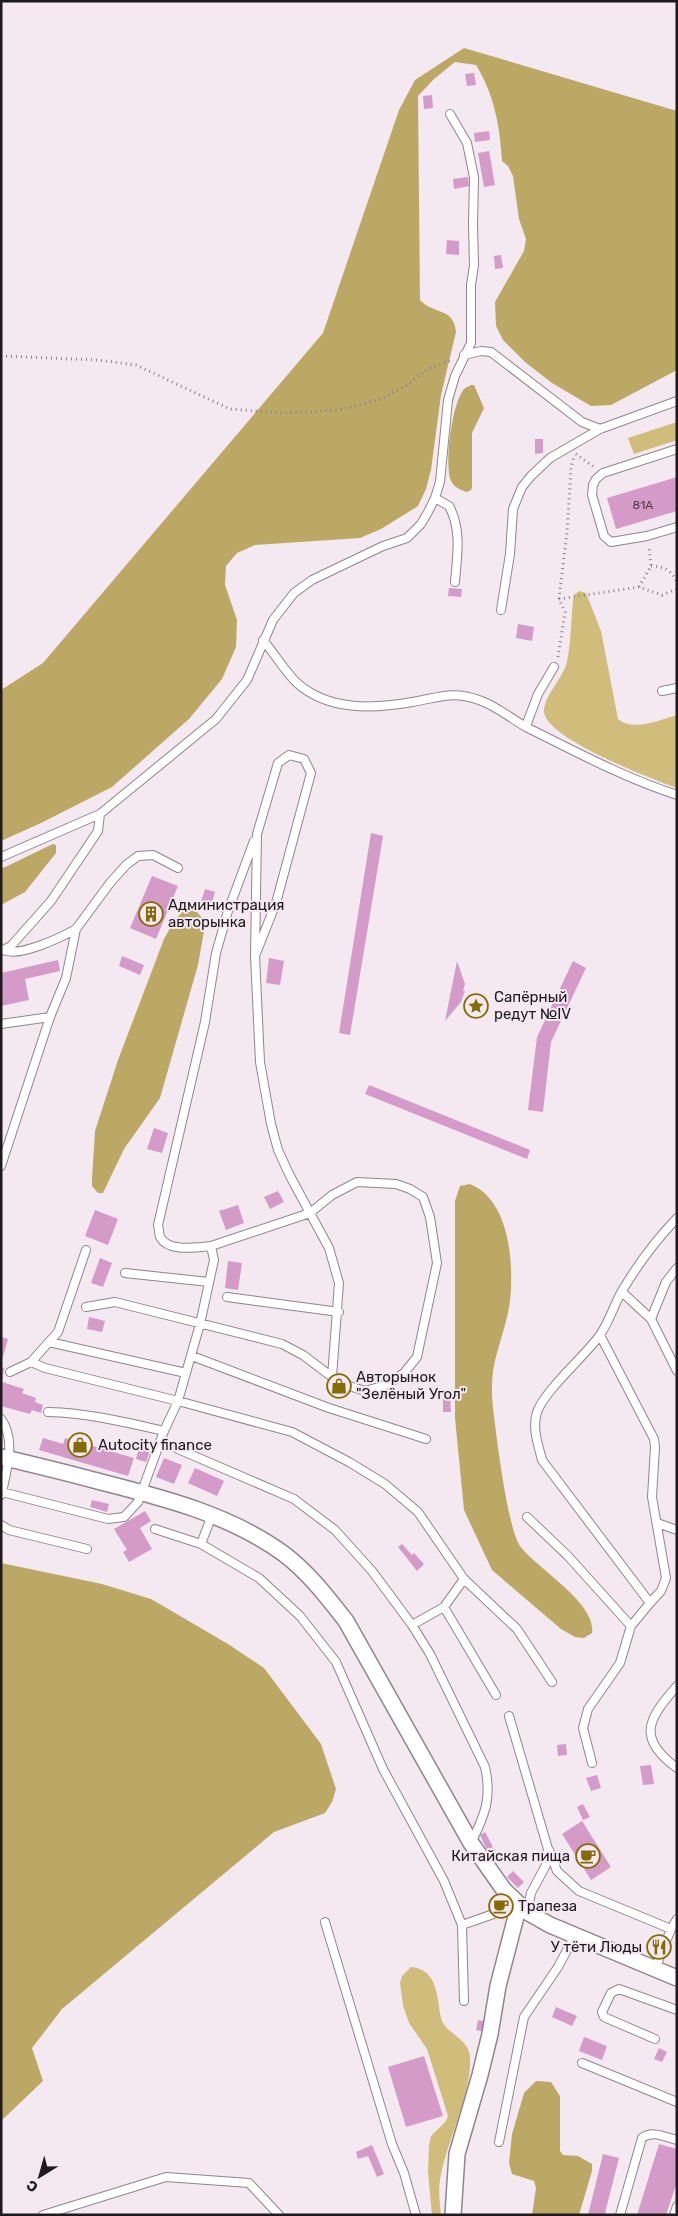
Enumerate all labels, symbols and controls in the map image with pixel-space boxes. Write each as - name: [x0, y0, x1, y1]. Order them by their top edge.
- house number: 81А: [633, 498, 653, 512]
- place label: Администрация авторынка: [168, 896, 284, 931]
- building icon: Администрация авторынка: [138, 901, 164, 927]
- place label: Сапёрный редут №IV: [494, 988, 571, 1023]
- place icon: Сапёрный редут №IV: [463, 993, 489, 1019]
- place label: Авторынок "Зелёный Угол": [356, 1368, 466, 1403]
- shop icon: Авторынок "Зелёный Угол": [326, 1373, 352, 1399]
- shop icon: Autocity finance: [67, 1432, 93, 1458]
- place label: Autocity finance: [98, 1436, 212, 1454]
- cafe icon: Китайская пища: [575, 1843, 601, 1869]
- place label: Китайская пища: [451, 1847, 570, 1865]
- cafe icon: Трапеза: [488, 1893, 514, 1919]
- place label: Трапеза: [518, 1897, 577, 1915]
- restaurant icon: У тёти Люды: [646, 1934, 672, 1960]
- place label: У тёти Люды: [551, 1938, 642, 1956]
- north arrow: [15, 2151, 65, 2201]
- text: С: [23, 2176, 42, 2196]

